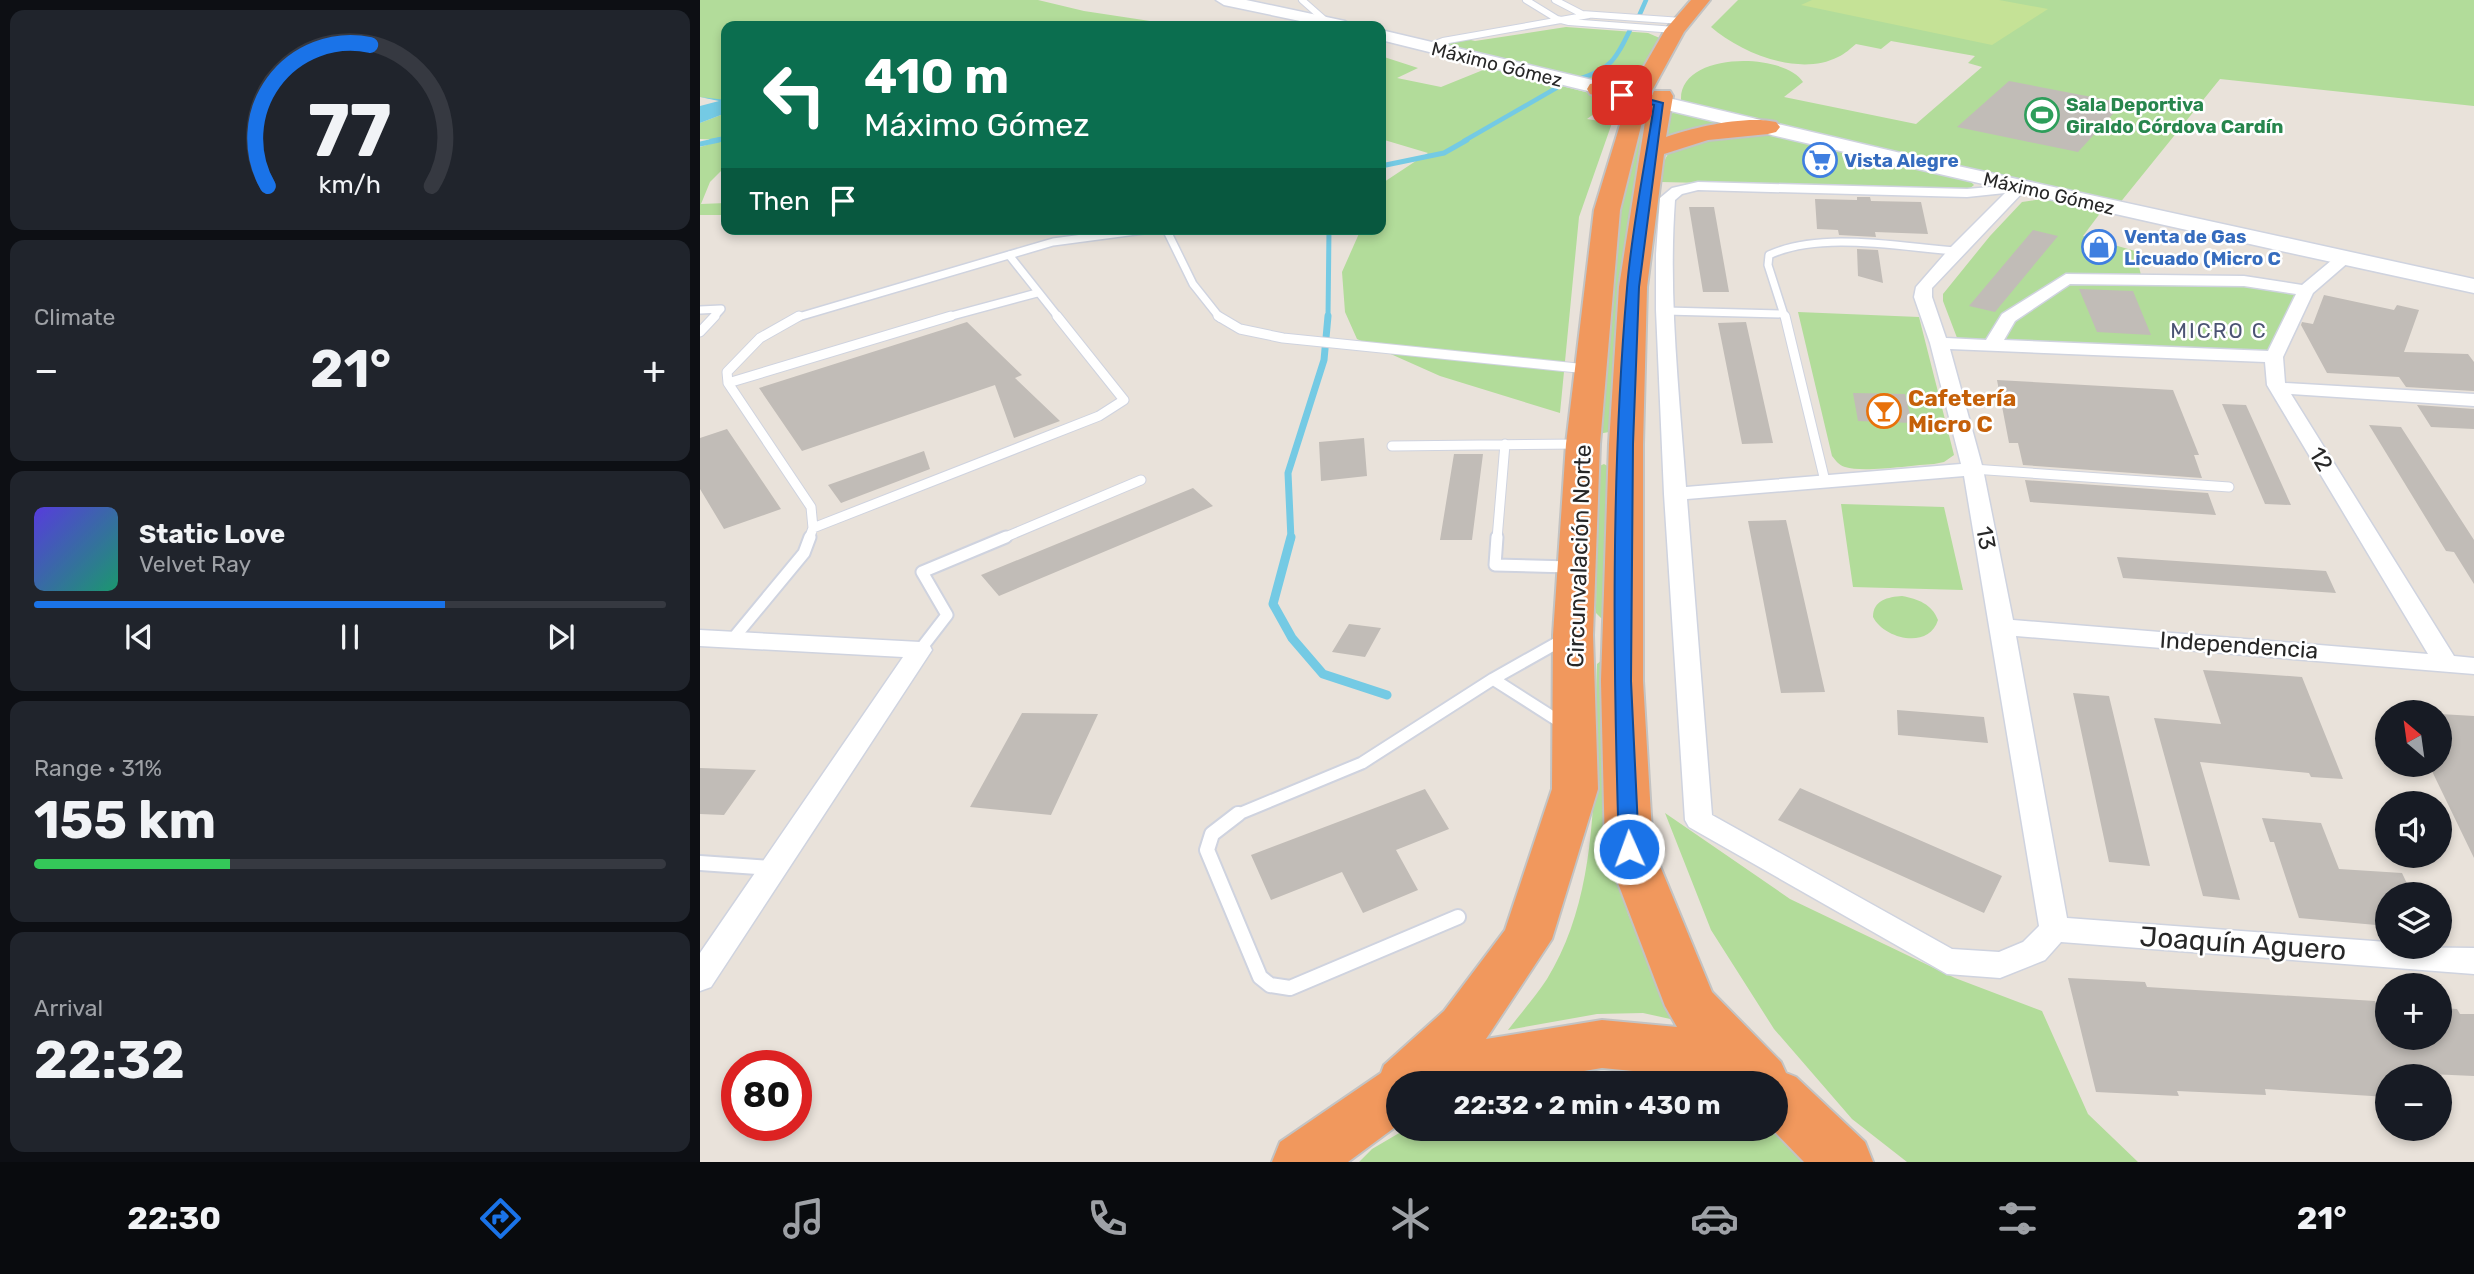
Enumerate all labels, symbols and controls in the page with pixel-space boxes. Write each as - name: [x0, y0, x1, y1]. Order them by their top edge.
- street label: Máximo Gómez: [1429, 37, 1565, 92]
- text: 410 m: [864, 47, 1009, 105]
- icon: left: [749, 49, 840, 140]
- pin: [1592, 65, 1652, 125]
- icon: arrive: [1603, 76, 1641, 114]
- text: 77: [308, 89, 392, 175]
- place label: Sala Deportiva Giraldo Córdova Cardín: [2066, 93, 2283, 138]
- sports icon: Sala Deportiva Giraldo Córdova Cardín: [2023, 96, 2061, 134]
- text: Máximo Gómez: [864, 106, 1090, 144]
- supermarket icon: Vista Alegre: [1801, 141, 1839, 179]
- place label: Vista Alegre: [1844, 149, 1959, 172]
- street label: Máximo Gómez: [1981, 167, 2117, 220]
- text: km/h: [319, 170, 381, 199]
- icon: arrive: [824, 182, 862, 220]
- text: Then: [749, 186, 810, 217]
- place label: Venta de Gas Licuado (Micro C: [2124, 225, 2281, 270]
- shop icon: Venta de Gas Licuado (Micro C: [2080, 228, 2118, 266]
- text: Climate: [34, 303, 115, 331]
- district label: MICRO C: [2170, 318, 2268, 343]
- text: 21°: [310, 338, 391, 400]
- text: −: [34, 347, 59, 393]
- text: +: [642, 347, 666, 393]
- place label: Cafetería Micro C: [1908, 384, 2016, 438]
- bar icon: Cafetería Micro C: [1865, 392, 1903, 430]
- street label: 12: [2303, 442, 2339, 476]
- street label: Circunvalación Norte: [1561, 444, 1597, 668]
- text: Static Love: [139, 519, 285, 550]
- street label: 13: [1970, 524, 2002, 552]
- text: Velvet Ray: [139, 550, 251, 578]
- icon: previous: [120, 618, 158, 656]
- icon: pause: [331, 618, 369, 656]
- icon: next: [542, 618, 580, 656]
- street label: Independencia: [2159, 625, 2319, 665]
- north arrow: [2375, 700, 2452, 777]
- map controls: [2375, 700, 2452, 1141]
- text: Range · 31%: [34, 754, 162, 782]
- text: 155 km: [34, 789, 216, 851]
- button: sound: [2375, 791, 2452, 868]
- position arrow: [1592, 812, 1666, 886]
- button: layers: [2375, 882, 2452, 959]
- street label: Joaquín Aguero: [2139, 920, 2347, 967]
- button: +: [2375, 973, 2452, 1050]
- text: Arrival: [34, 994, 103, 1022]
- text: 22:32: [34, 1029, 185, 1091]
- speed limit sign: 80: [721, 1050, 812, 1141]
- button: −: [2375, 1064, 2452, 1141]
- text: 22:32 · 2 min · 430 m: [1453, 1090, 1721, 1121]
- icon: directions: [476, 1194, 525, 1243]
- icon: music: [779, 1194, 828, 1243]
- icon: phone: [1083, 1194, 1132, 1243]
- icon: climate: [1386, 1194, 1435, 1243]
- icon: car: [1690, 1194, 1739, 1243]
- icon: filters: [1993, 1194, 2042, 1243]
- text: 22:30: [127, 1199, 221, 1237]
- text: 21°: [2297, 1199, 2347, 1237]

